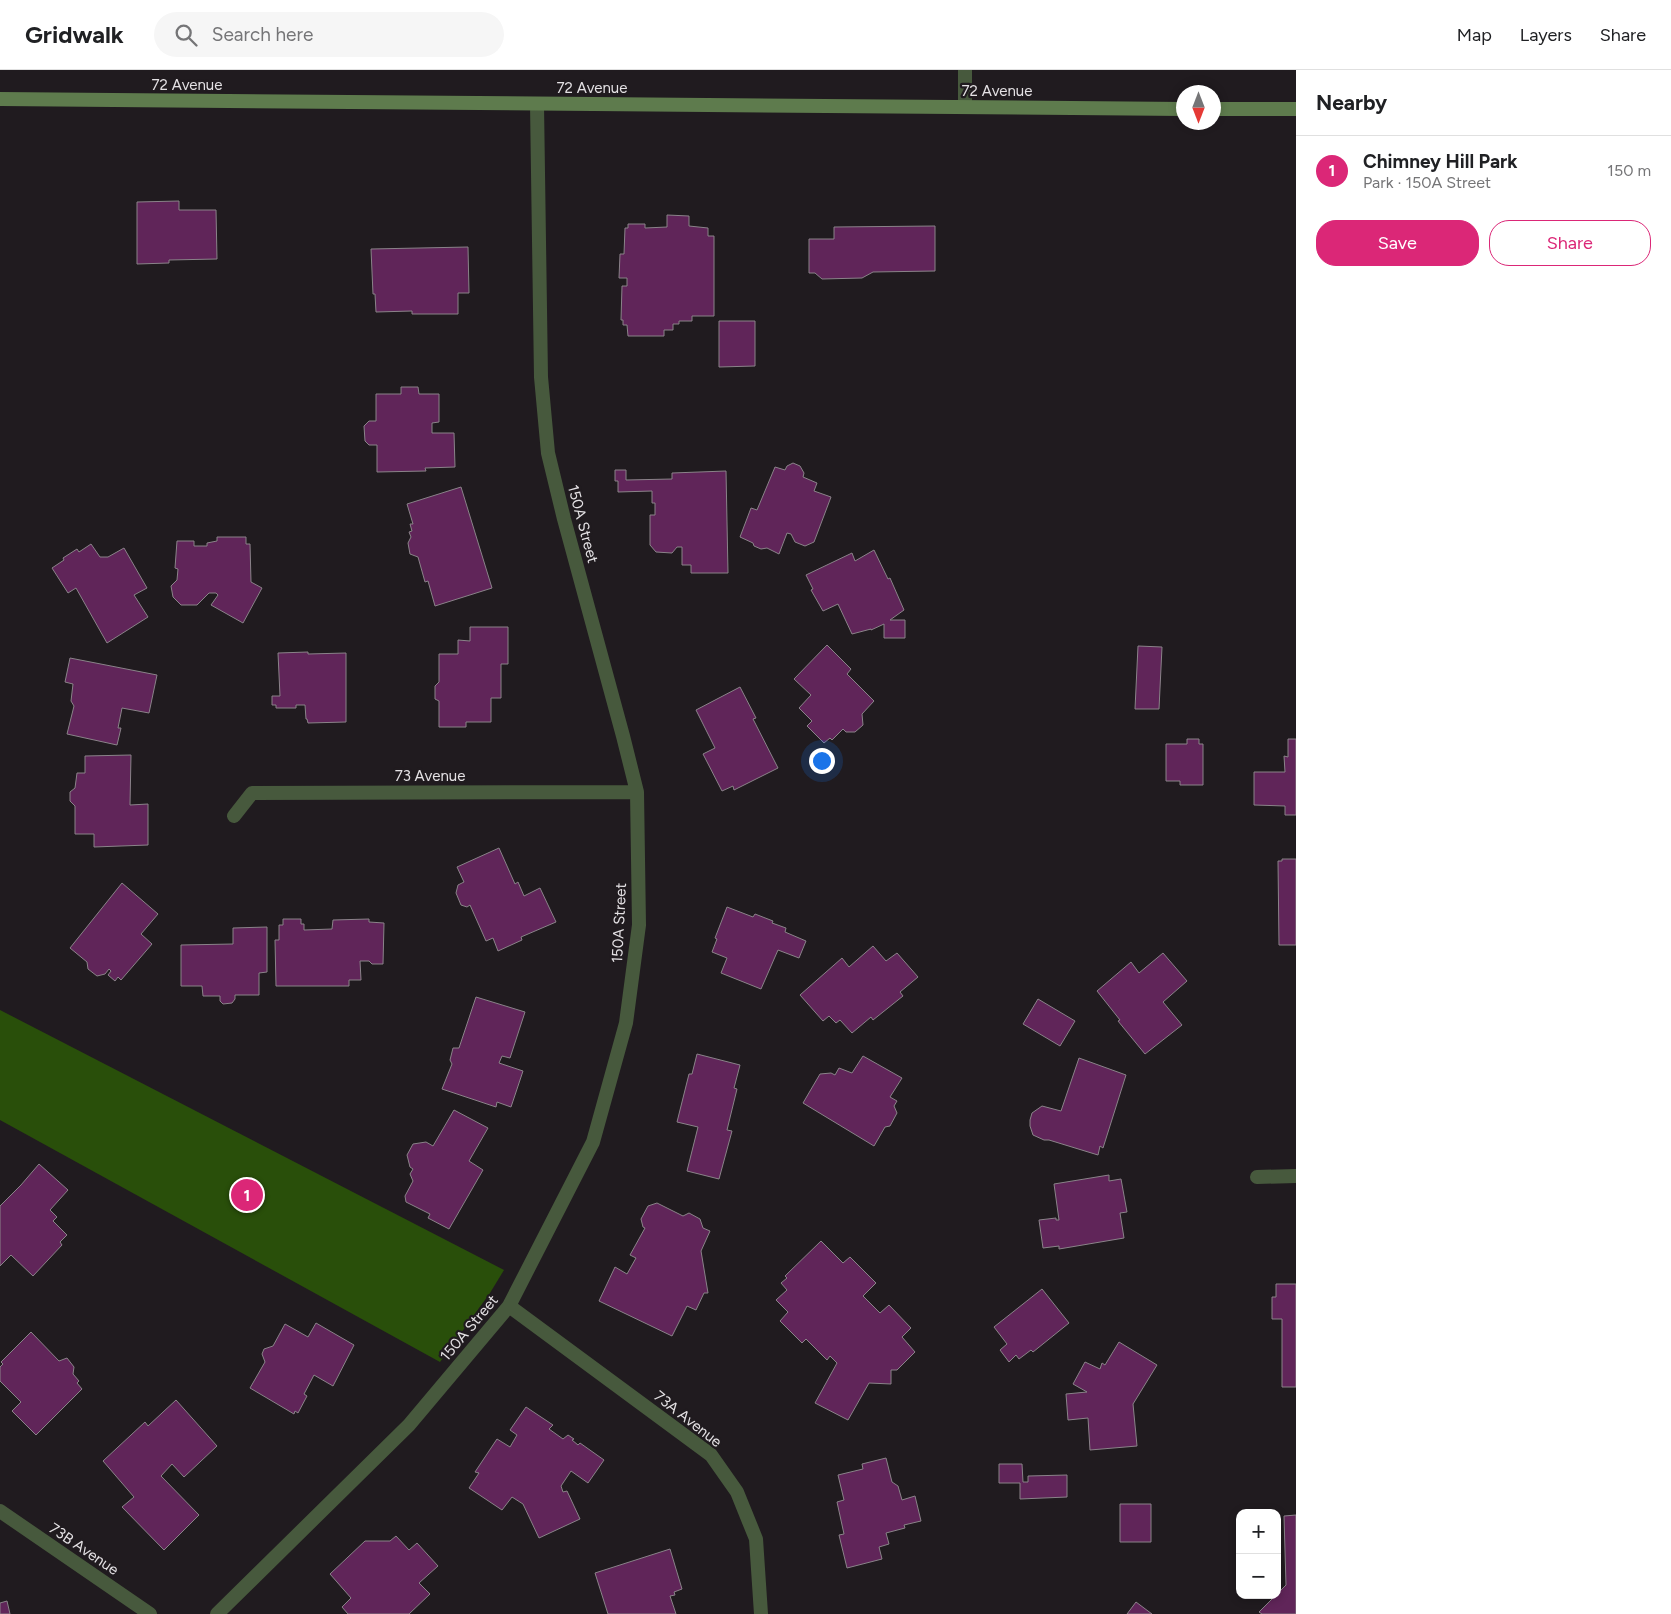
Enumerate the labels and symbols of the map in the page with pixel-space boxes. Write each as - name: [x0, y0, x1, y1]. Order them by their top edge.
- street label: 72 Avenue: [152, 76, 222, 94]
- street label: 72 Avenue: [557, 79, 627, 97]
- street label: 72 Avenue: [962, 82, 1032, 100]
- north arrow: [1176, 85, 1221, 130]
- street label: 150A Street: [564, 483, 602, 565]
- your location: [809, 748, 835, 774]
- street label: 73 Avenue: [395, 767, 465, 785]
- street label: 150A Street: [608, 882, 630, 964]
- pin: 1: [231, 1176, 263, 1214]
- street label: 150A Street: [436, 1291, 502, 1365]
- street label: 73A Avenue: [651, 1387, 725, 1451]
- street label: 73B Avenue: [46, 1519, 122, 1579]

